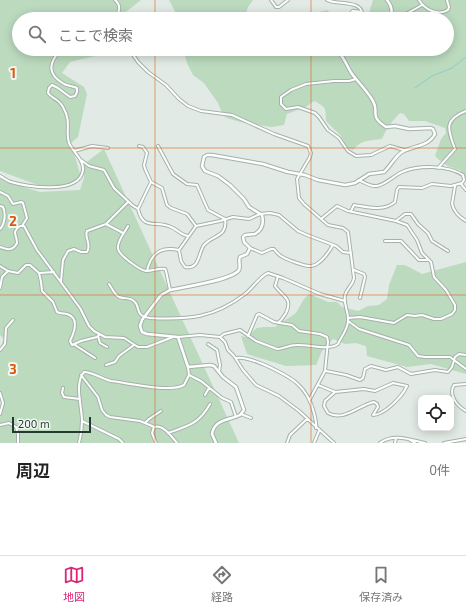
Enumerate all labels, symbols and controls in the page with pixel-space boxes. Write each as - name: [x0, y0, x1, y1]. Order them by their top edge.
- search box: [12, 12, 454, 56]
- icon: search: [26, 23, 48, 45]
- text: ここで検索: [58, 26, 133, 44]
- text: 1: [10, 65, 16, 81]
- text: 2: [9, 213, 17, 229]
- text: 3: [9, 361, 17, 377]
- map controls: [418, 395, 454, 431]
- button: locate: [418, 395, 454, 431]
- scale bar: [12, 415, 91, 434]
- text: 200 m: [18, 417, 50, 430]
- text: 周辺: [16, 460, 50, 480]
- text: 0件: [429, 462, 450, 478]
- tab: 地図: [63, 564, 85, 604]
- tab: 経路: [211, 564, 233, 604]
- tab: 保存済み: [359, 564, 403, 604]

